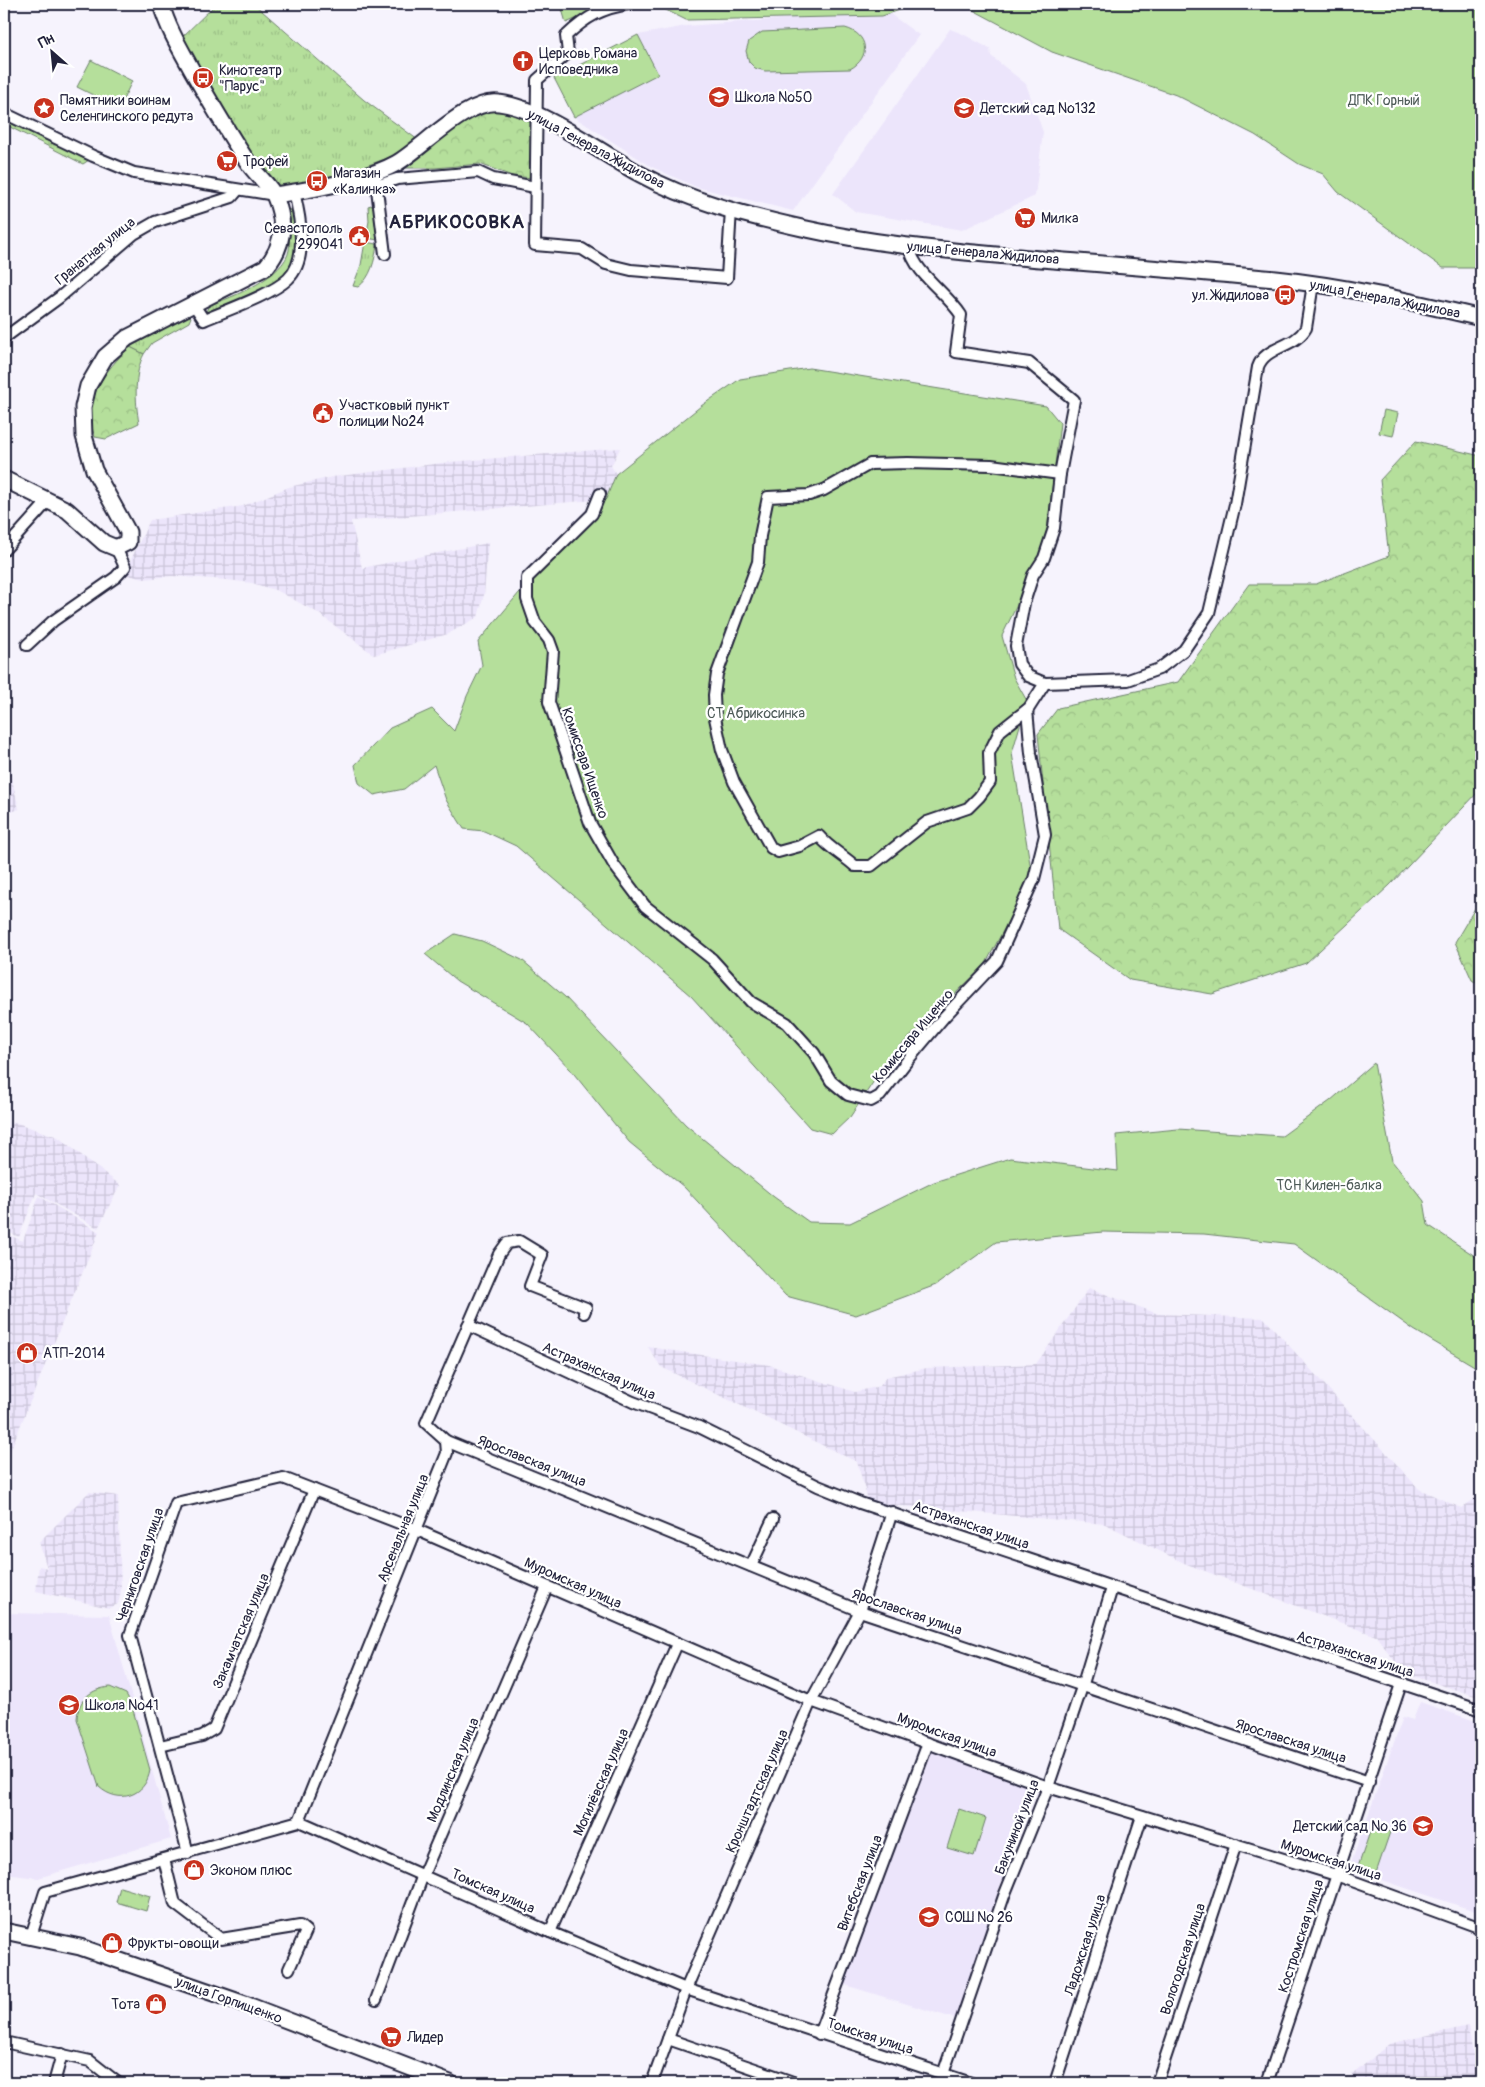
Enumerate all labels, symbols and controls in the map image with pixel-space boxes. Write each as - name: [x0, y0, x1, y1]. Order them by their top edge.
- north arrow: [28, 28, 78, 78]
- text: Пн: [36, 30, 57, 52]
- place label: Церковь Романа Исповедника: [539, 45, 637, 78]
- church icon: Церковь Романа Исповедника: [511, 49, 535, 73]
- place label: Кинотеатр "Парус": [219, 62, 282, 95]
- bus stop icon: Кинотеатр "Парус": [191, 66, 215, 90]
- school or university icon: Школа №50: [707, 85, 731, 109]
- place label: Школа №50: [735, 89, 812, 106]
- place label: Памятники воинам Селенгинского редута: [60, 92, 193, 125]
- park label: ДПК Горный: [1347, 92, 1420, 109]
- place icon: Памятники воинам Селенгинского редута: [32, 96, 56, 120]
- school or university icon: Детский сад №132: [952, 96, 976, 120]
- place label: Детский сад №132: [979, 100, 1096, 117]
- street label: улица Генерала Жидилова: [524, 105, 668, 192]
- supermarket icon: Трофей: [215, 149, 239, 173]
- place label: Трофей: [243, 153, 288, 170]
- place label: Магазин «Калинка»: [333, 165, 396, 198]
- bus stop icon: Магазин «Калинка»: [305, 169, 329, 193]
- supermarket icon: Милка: [1013, 206, 1037, 230]
- district label: АБРИКОСОВКА: [389, 210, 525, 234]
- place label: Милка: [1041, 210, 1078, 227]
- street label: Гранатная улица: [51, 213, 139, 289]
- place label: Севастополь 299041: [264, 220, 343, 253]
- public building icon: Севастополь 299041: [347, 224, 371, 248]
- street label: улица Генерала Жидилова: [905, 238, 1060, 268]
- street label: улица Генерала Жидилова: [1307, 276, 1462, 322]
- bus stop icon: ул. Жидилова: [1273, 283, 1297, 307]
- place label: ул. Жидилова: [1191, 287, 1269, 304]
- place label: Участковый пункт полиции №24: [339, 397, 450, 430]
- public building icon: Участковый пункт полиции №24: [311, 401, 335, 425]
- street label: Комиссара Ищенко: [558, 705, 612, 821]
- park label: СТ Абрикосинка: [707, 705, 805, 722]
- street label: Комиссара Ищенко: [869, 986, 957, 1086]
- park label: ТСН Килен-балка: [1276, 1177, 1382, 1194]
- street label: Астраханская улица: [540, 1338, 658, 1404]
- shop icon: АТП-2014: [15, 1341, 39, 1365]
- place label: АТП-2014: [43, 1345, 105, 1362]
- street label: Ярославская улица: [475, 1431, 589, 1491]
- street label: Арсенальная улица: [374, 1472, 432, 1584]
- street label: Астраханская улица: [911, 1497, 1031, 1553]
- street label: Черниговская улица: [112, 1506, 168, 1624]
- street label: Муромская улица: [522, 1554, 624, 1612]
- street label: Закамчатская улица: [209, 1571, 273, 1691]
- street label: Ярославская улица: [850, 1585, 964, 1639]
- street label: Астраханская улица: [1294, 1627, 1416, 1681]
- school or university icon: Школа №41: [57, 1693, 81, 1717]
- place label: Школа №41: [85, 1697, 159, 1714]
- street label: Муромская улица: [895, 1709, 999, 1761]
- street label: Модлинская улица: [423, 1715, 483, 1825]
- street label: Ярославская улица: [1233, 1715, 1349, 1767]
- street label: Могилёвская улица: [570, 1726, 632, 1838]
- street label: Кронштадтская улица: [722, 1727, 792, 1855]
- street label: Бакуниной улица: [991, 1777, 1043, 1877]
- school or university icon: Детский сад № 36: [1411, 1814, 1435, 1838]
- place label: Детский сад № 36: [1292, 1818, 1407, 1835]
- street label: Витебская улица: [834, 1833, 886, 1933]
- street label: Муромская улица: [1279, 1836, 1383, 1884]
- shop icon: Эконом плюс: [182, 1858, 206, 1882]
- place label: Эконом плюс: [210, 1862, 292, 1879]
- street label: Томская улица: [449, 1865, 537, 1917]
- street label: Костромская улица: [1275, 1877, 1327, 1995]
- street label: Ладожская улица: [1060, 1892, 1109, 1999]
- street label: Вологодская улица: [1157, 1901, 1209, 2017]
- school or university icon: СОШ № 26: [917, 1905, 941, 1929]
- place label: СОШ № 26: [945, 1909, 1013, 1926]
- shop icon: Фрукты-овощи: [100, 1931, 124, 1955]
- place label: Фрукты-овощи: [128, 1935, 219, 1952]
- street label: улица Горпищенко: [173, 1973, 285, 2027]
- shop icon: Тота: [144, 1992, 168, 2016]
- place label: Тота: [111, 1996, 140, 2013]
- street label: Томская улица: [825, 2014, 915, 2058]
- supermarket icon: Лидер: [379, 2025, 403, 2049]
- place label: Лидер: [406, 2029, 444, 2046]

